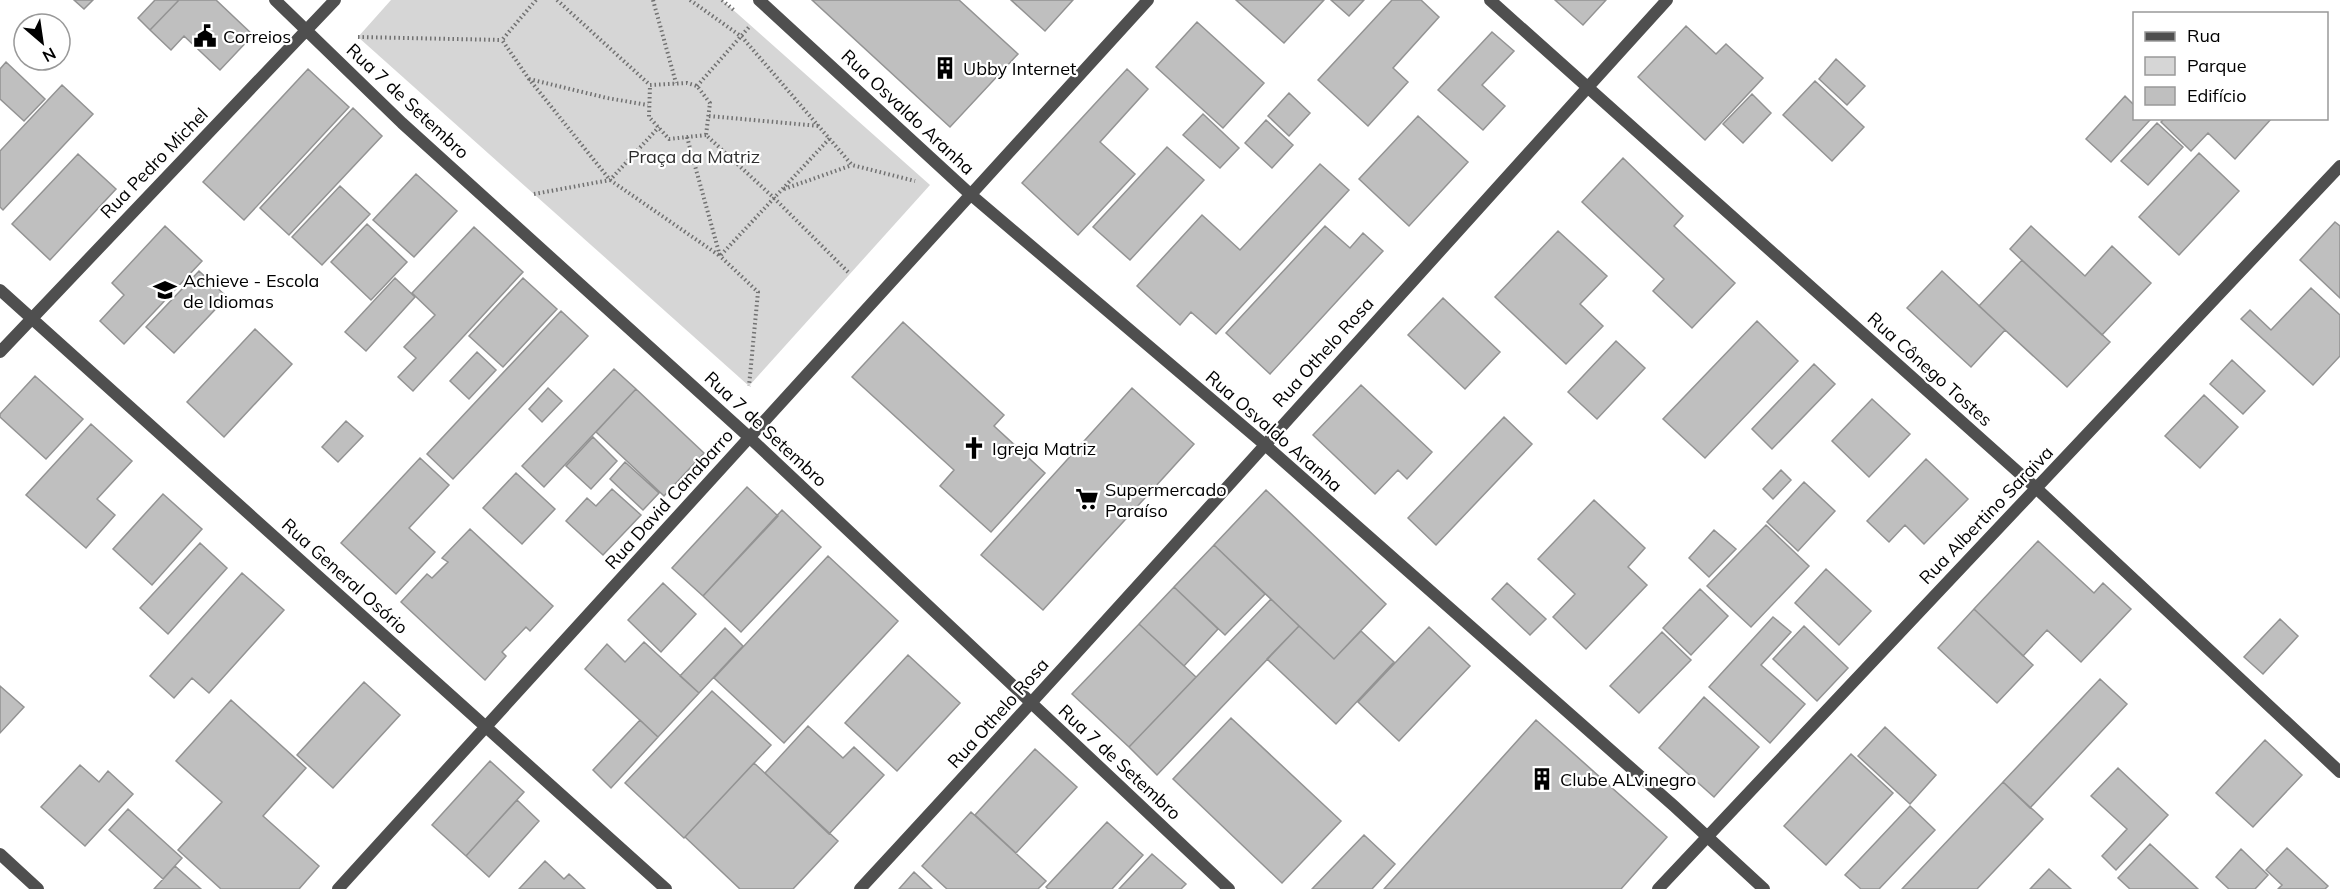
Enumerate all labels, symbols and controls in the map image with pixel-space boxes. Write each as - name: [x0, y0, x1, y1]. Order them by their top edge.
- north arrow: [12, 12, 72, 72]
- legend: [2133, 12, 2328, 120]
- public building icon: Correios: [192, 23, 218, 49]
- text: Rua: [2187, 24, 2221, 47]
- place label: Correios: [223, 25, 291, 48]
- street label: Rua 7 de Setembro: [342, 38, 474, 164]
- text: N: [39, 43, 59, 67]
- street label: Rua Osvaldo Aranha: [837, 44, 979, 180]
- text: Parque: [2187, 54, 2246, 77]
- building icon: Ubby Internet: [932, 55, 958, 81]
- place label: Ubby Internet: [963, 57, 1076, 80]
- text: Edifício: [2187, 84, 2246, 107]
- street label: Rua Pedro Michel: [95, 103, 213, 223]
- park label: Praça da Matriz: [628, 145, 760, 168]
- place label: Achieve - Escola de Idiomas: [183, 269, 319, 313]
- school or university icon: Achieve - Escola de Idiomas: [152, 277, 178, 303]
- street label: Rua Othelo Rosa: [1267, 292, 1379, 412]
- street label: Rua Cônego Tostes: [1863, 307, 1997, 431]
- street label: Rua Osvaldo Aranha: [1201, 365, 1347, 497]
- street label: Rua 7 de Setembro: [700, 366, 832, 492]
- street label: Rua David Canabarro: [600, 424, 738, 574]
- church icon: Igreja Matriz: [961, 435, 987, 461]
- place label: Igreja Matriz: [992, 437, 1096, 460]
- street label: Rua Albertino Saraiva: [1914, 441, 2058, 589]
- place label: Supermercado Paraíso: [1105, 478, 1226, 522]
- supermarket icon: Supermercado Paraíso: [1074, 486, 1100, 512]
- street label: Rua General Osório: [277, 513, 413, 639]
- street label: Rua Othelo Rosa: [942, 653, 1054, 773]
- street label: Rua 7 de Setembro: [1054, 699, 1186, 825]
- building icon: Clube ALvinegro: [1529, 766, 1555, 792]
- place label: Clube ALvinegro: [1560, 768, 1696, 791]

